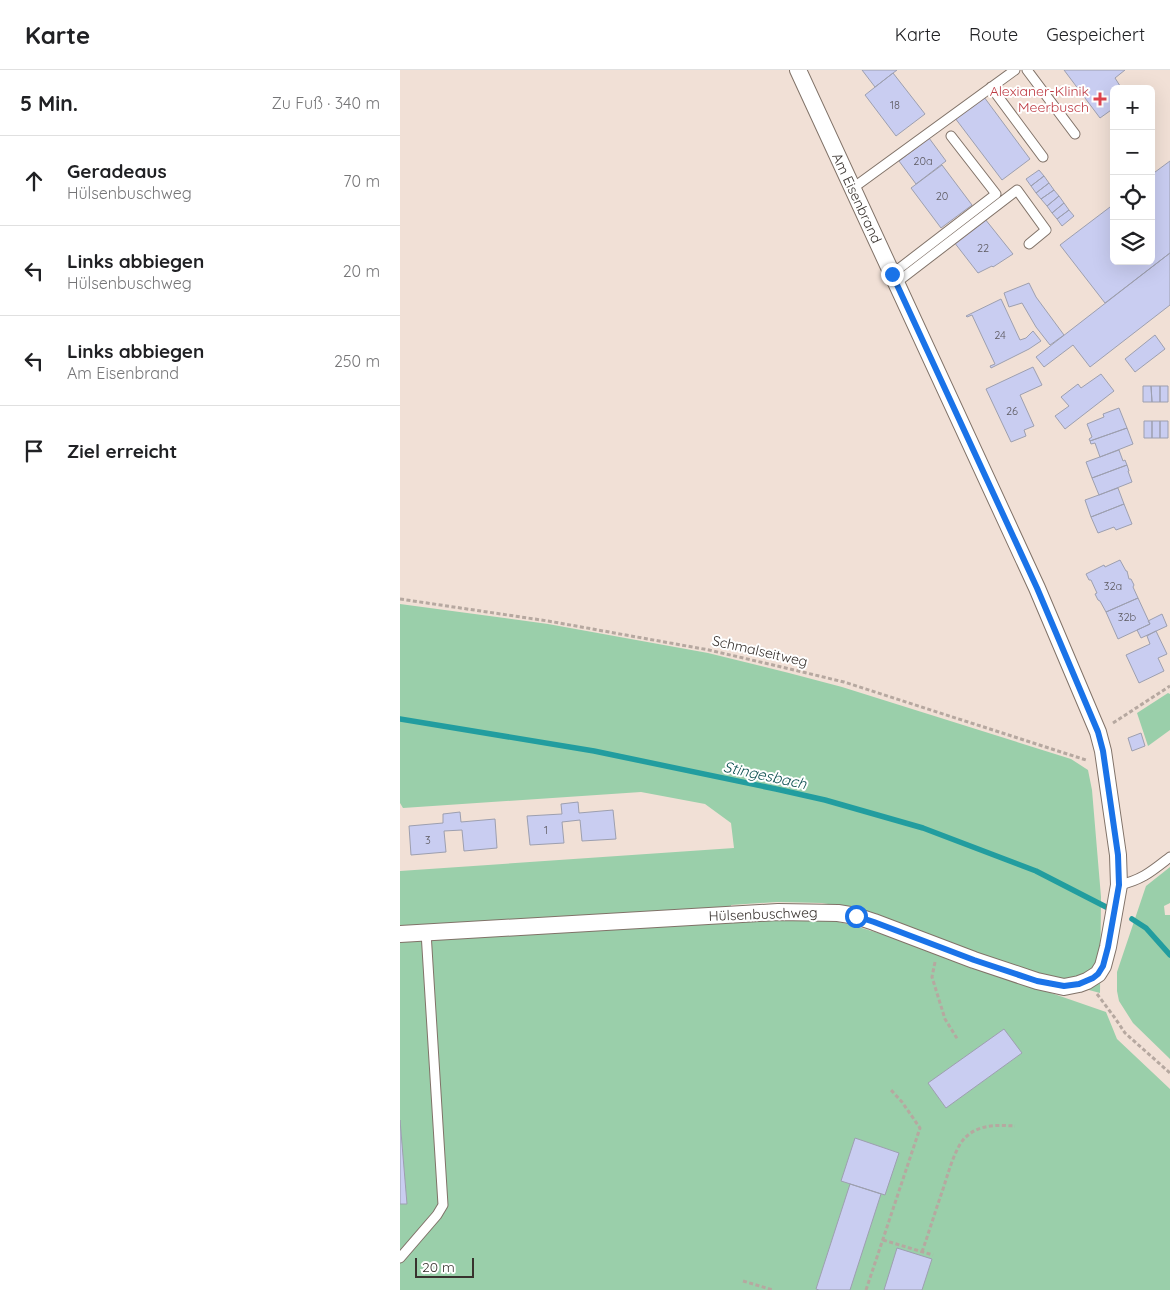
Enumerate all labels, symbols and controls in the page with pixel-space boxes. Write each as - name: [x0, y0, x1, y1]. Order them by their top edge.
- text: Karte: [25, 20, 90, 50]
- text: Karte: [895, 23, 941, 46]
- text: Route: [969, 23, 1018, 46]
- text: Gespeichert: [1046, 23, 1145, 46]
- place label: Alexianer-Klinik Meerbusch: [990, 82, 1089, 116]
- map controls: [1110, 85, 1155, 265]
- button: +: [1110, 85, 1155, 130]
- text: 5 Min.: [20, 90, 78, 116]
- marker: Alexianer-Klinik Meerbusch: [1093, 92, 1107, 106]
- text: Zu Fuß · 340 m: [272, 93, 380, 113]
- house number: 18: [890, 98, 900, 112]
- button: −: [1110, 130, 1155, 175]
- street label: Am Eisenbrand: [828, 150, 886, 246]
- house number: 20a: [913, 154, 933, 168]
- text: Geradeaus: [67, 159, 167, 183]
- icon: ahead: [20, 167, 48, 195]
- text: 70 m: [343, 171, 380, 191]
- button: locate: [1110, 175, 1155, 220]
- text: Hülsenbuschweg: [67, 183, 192, 203]
- house number: 20: [936, 189, 948, 203]
- button: layers: [1110, 220, 1155, 265]
- house number: 22: [977, 241, 989, 255]
- text: Links abbiegen: [67, 249, 204, 273]
- icon: left: [20, 257, 48, 285]
- text: 20 m: [343, 261, 380, 281]
- route end: [881, 263, 904, 286]
- text: Hülsenbuschweg: [67, 273, 192, 293]
- house number: 24: [994, 328, 1006, 342]
- text: Links abbiegen: [67, 339, 204, 363]
- icon: left: [20, 347, 48, 375]
- text: 250 m: [334, 351, 380, 371]
- text: Am Eisenbrand: [67, 363, 179, 383]
- house number: 26: [1006, 404, 1018, 418]
- icon: arrive: [20, 437, 48, 465]
- text: Ziel erreicht: [67, 439, 177, 463]
- house number: 32a: [1104, 579, 1122, 593]
- house number: 32b: [1118, 610, 1137, 624]
- street label: Schmalseitweg: [711, 631, 809, 671]
- water label: Stingesbach: [722, 757, 809, 793]
- house number: 1: [544, 823, 548, 837]
- house number: 3: [425, 833, 431, 847]
- street label: Hülsenbuschweg: [708, 903, 818, 925]
- route start: [845, 905, 868, 928]
- scale bar: [415, 1255, 474, 1278]
- text: 20 m: [422, 1258, 455, 1276]

